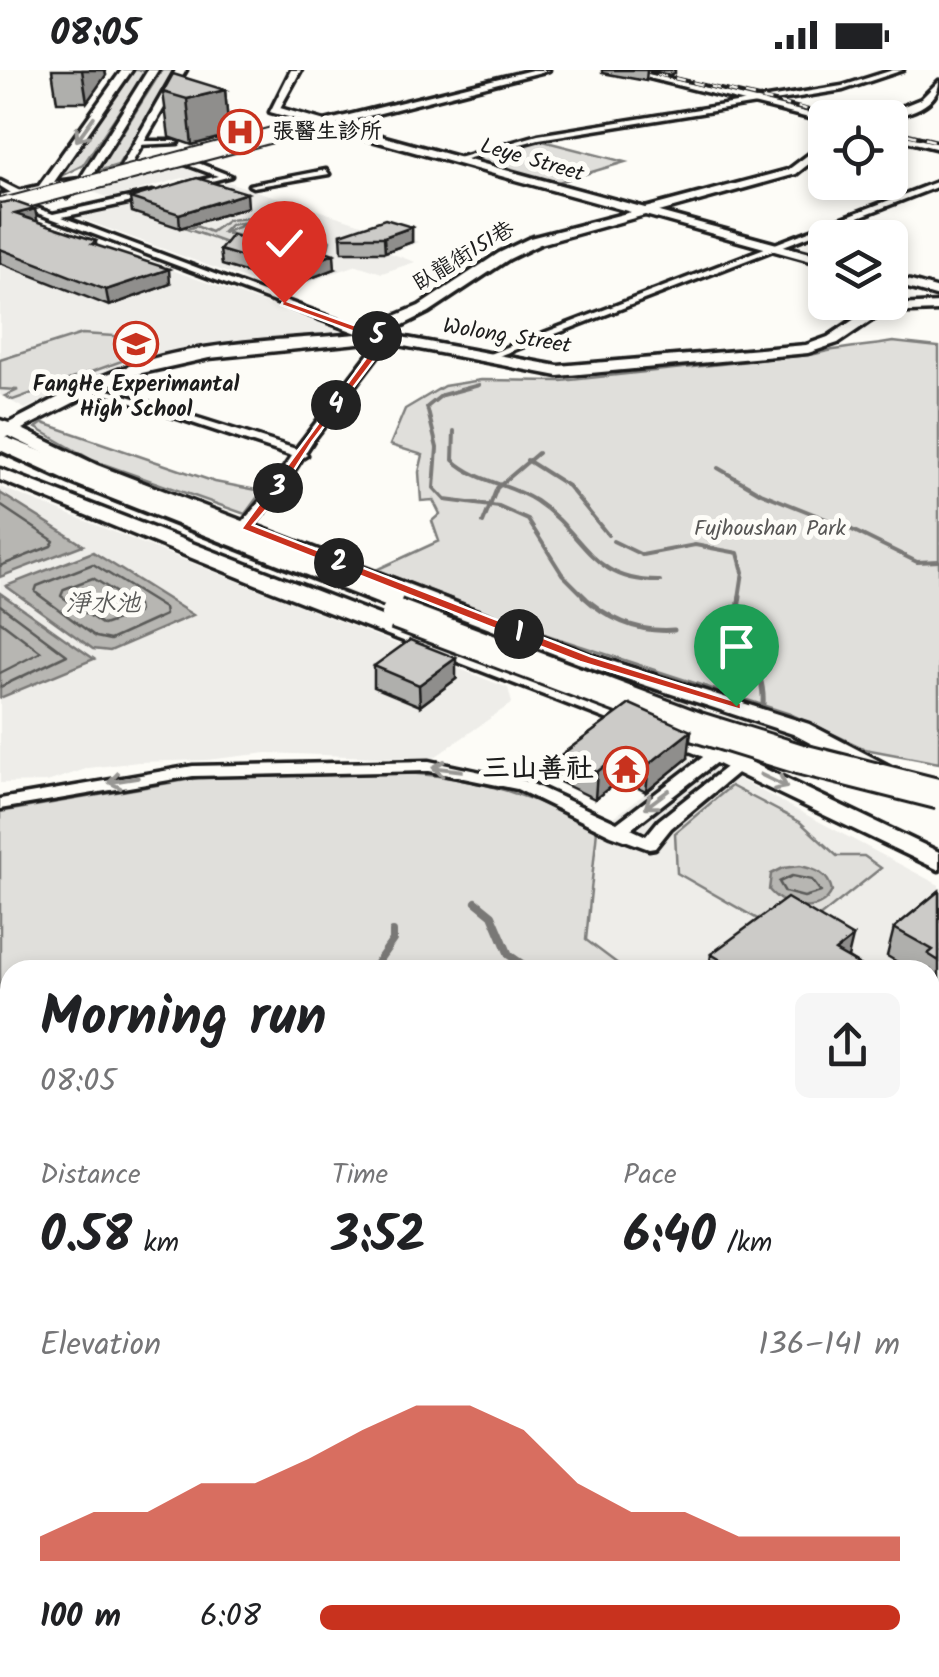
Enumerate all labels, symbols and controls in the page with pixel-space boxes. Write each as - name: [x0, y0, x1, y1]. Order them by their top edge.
- text: 08:05: [50, 5, 140, 65]
- map controls: [808, 100, 908, 320]
- button: locate: [808, 100, 908, 200]
- hospital icon: 張醫生診所: [217, 109, 263, 155]
- one-way arrow: [75, 115, 96, 143]
- place label: 張醫生診所: [272, 115, 382, 150]
- street label: Leye Street: [476, 129, 589, 193]
- pin: [242, 201, 327, 304]
- street label: 臥龍街151巷: [406, 213, 522, 301]
- icon: check: [257, 216, 312, 271]
- button: layers: [808, 220, 908, 320]
- street label: Wolong Street: [440, 310, 574, 364]
- pin: 5: [352, 311, 402, 361]
- text: 5: [370, 313, 384, 358]
- school or university icon: FangHe Experimantal High School: [113, 321, 159, 367]
- place label: FangHe Experimantal High School: [33, 368, 239, 428]
- pin: 4: [311, 380, 361, 430]
- text: 4: [328, 382, 344, 427]
- pin: 3: [253, 463, 303, 513]
- text: 3: [270, 465, 286, 510]
- park label: Fujhoushan Park: [694, 512, 847, 547]
- pin: 2: [314, 538, 364, 588]
- text: 2: [331, 540, 347, 585]
- water label: 淨水池: [65, 584, 141, 624]
- pin: [694, 604, 779, 707]
- pin: 1: [494, 609, 544, 659]
- text: 1: [515, 611, 523, 656]
- icon: arrive: [709, 619, 764, 674]
- temple icon: 三山善社: [603, 746, 649, 792]
- place label: 三山善社: [482, 747, 594, 792]
- one-way arrow: [431, 759, 464, 777]
- one-way arrow: [107, 771, 140, 790]
- one-way arrow: [758, 772, 788, 791]
- one-way arrow: [644, 788, 671, 809]
- text: Morning run: [40, 976, 327, 1063]
- button: share: [795, 993, 900, 1098]
- text: 08:05: [40, 1057, 116, 1108]
- text: Distance: [40, 1153, 141, 1198]
- text: Time: [332, 1153, 388, 1198]
- text: Pace: [623, 1153, 677, 1198]
- text: 0.58: [40, 1198, 132, 1278]
- text: 3:52: [332, 1198, 426, 1278]
- text: 6:40: [623, 1198, 716, 1278]
- text: km: [132, 1221, 179, 1266]
- text: /km: [716, 1221, 772, 1266]
- text: Elevation: [40, 1320, 161, 1371]
- text: 136–141 m: [758, 1320, 900, 1371]
- text: 100 m: [40, 1592, 121, 1643]
- text: 6:08: [200, 1592, 261, 1643]

